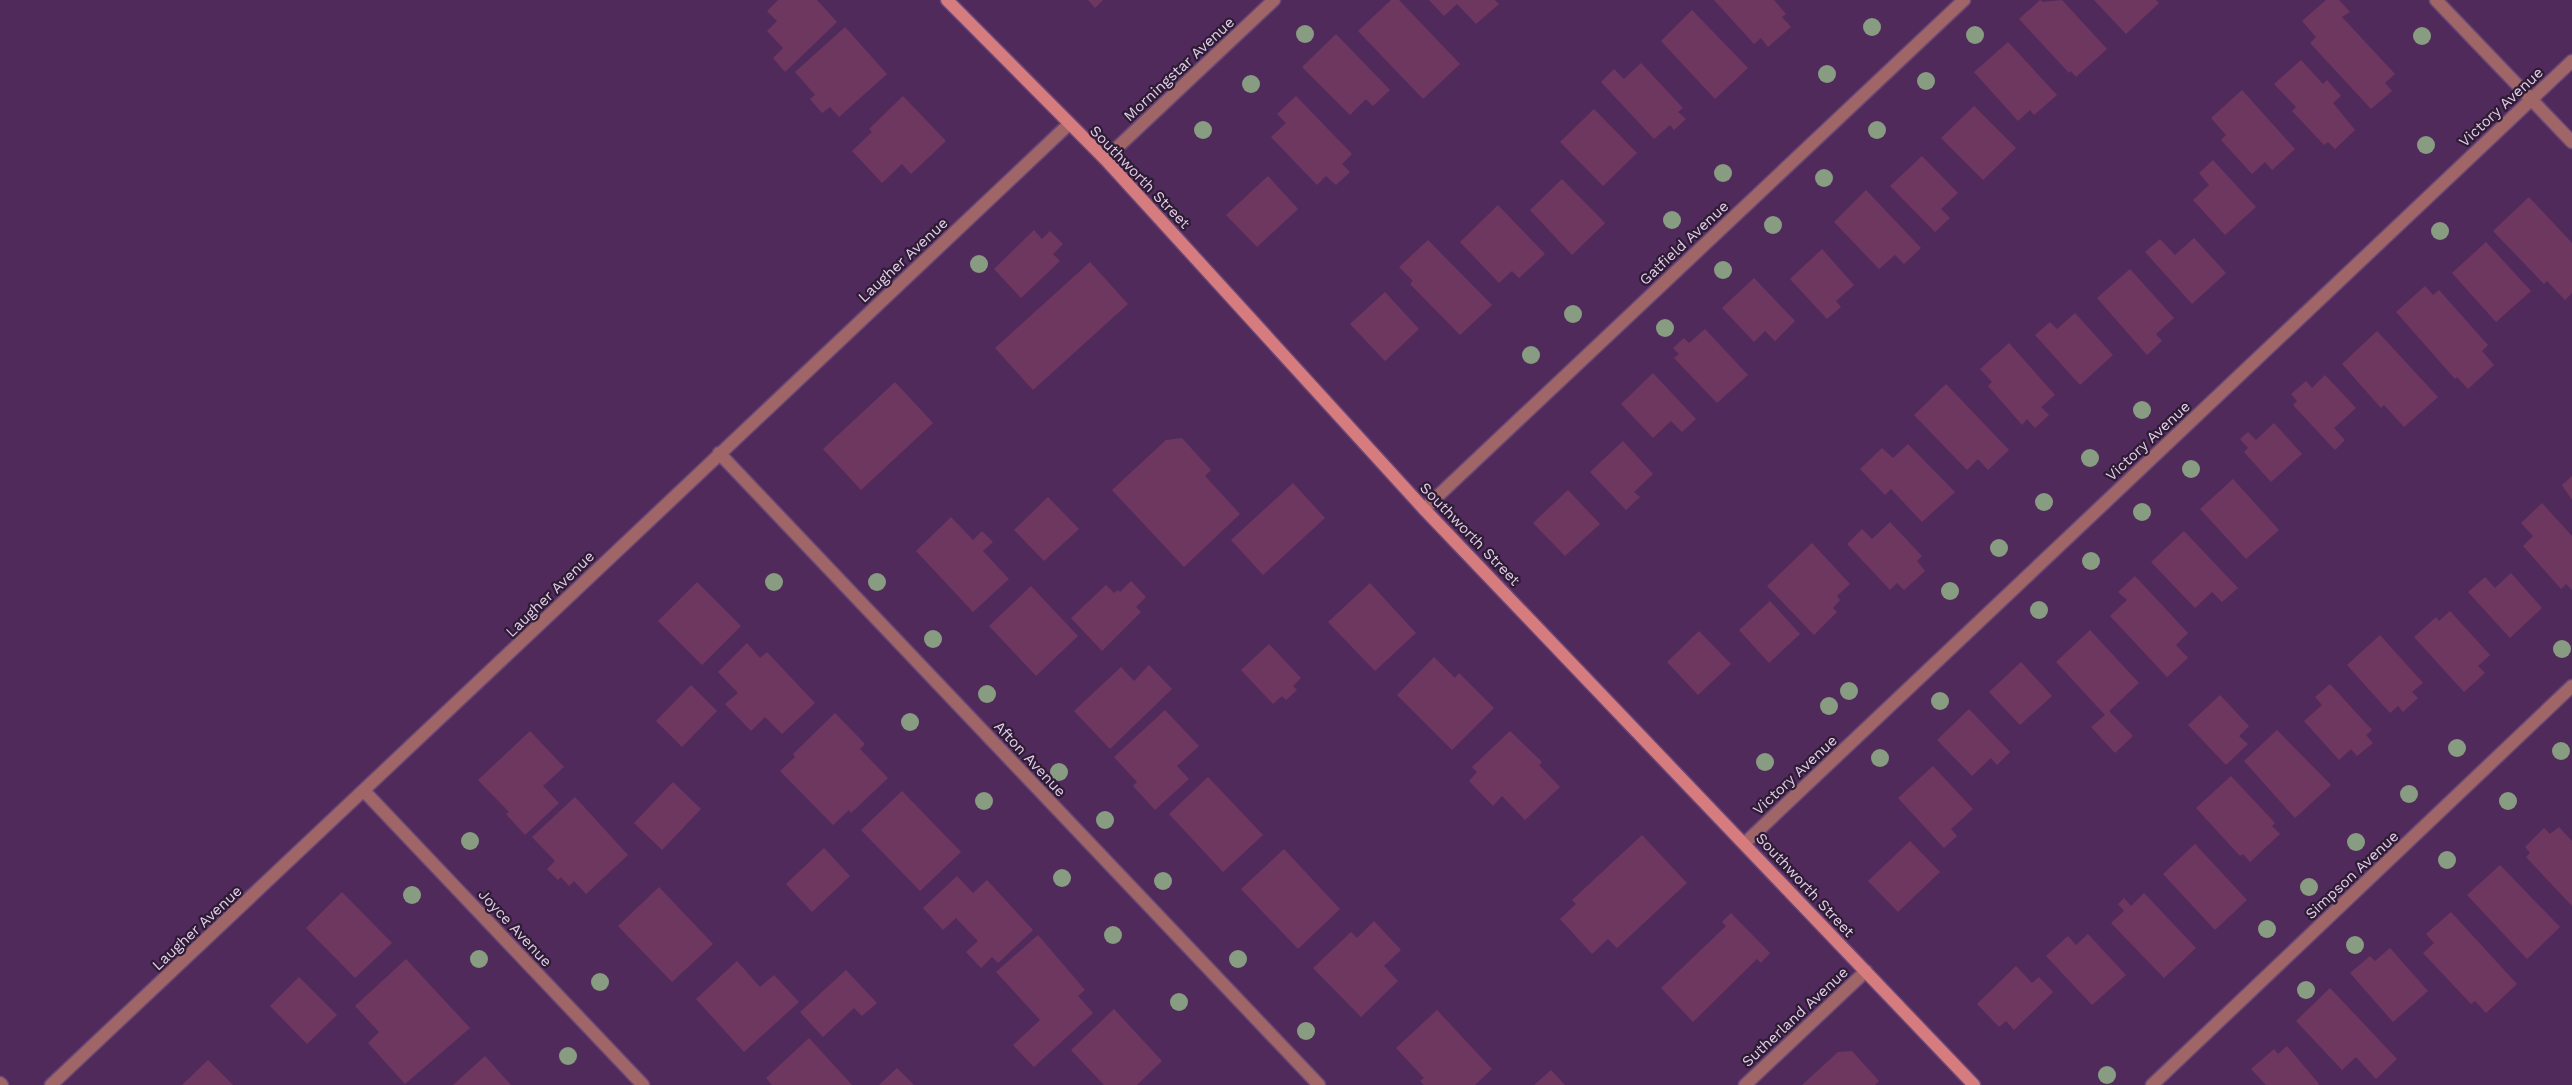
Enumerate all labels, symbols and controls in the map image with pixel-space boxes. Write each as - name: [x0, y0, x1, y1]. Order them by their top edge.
- street label: Morningstar Avenue: [1120, 13, 1238, 125]
- street label: Victory Avenue: [2455, 63, 2547, 151]
- street label: Southworth Street: [1086, 122, 1194, 233]
- street label: Gatfield Avenue: [1636, 197, 1732, 289]
- street label: Laugher Avenue: [854, 214, 952, 306]
- street label: Victory Avenue: [2102, 397, 2194, 485]
- street label: Southworth Street: [1416, 479, 1524, 590]
- street label: Laugher Avenue: [502, 547, 598, 641]
- street label: Afton Avenue: [990, 717, 1070, 801]
- street label: Victory Avenue: [1749, 731, 1841, 819]
- street label: Simpson Avenue: [2302, 827, 2402, 923]
- street label: Southworth Street: [1752, 829, 1858, 941]
- street label: Laugher Avenue: [148, 882, 246, 974]
- street label: Joyce Avenue: [474, 885, 556, 971]
- street label: Sutherland Avenue: [1738, 963, 1852, 1071]

